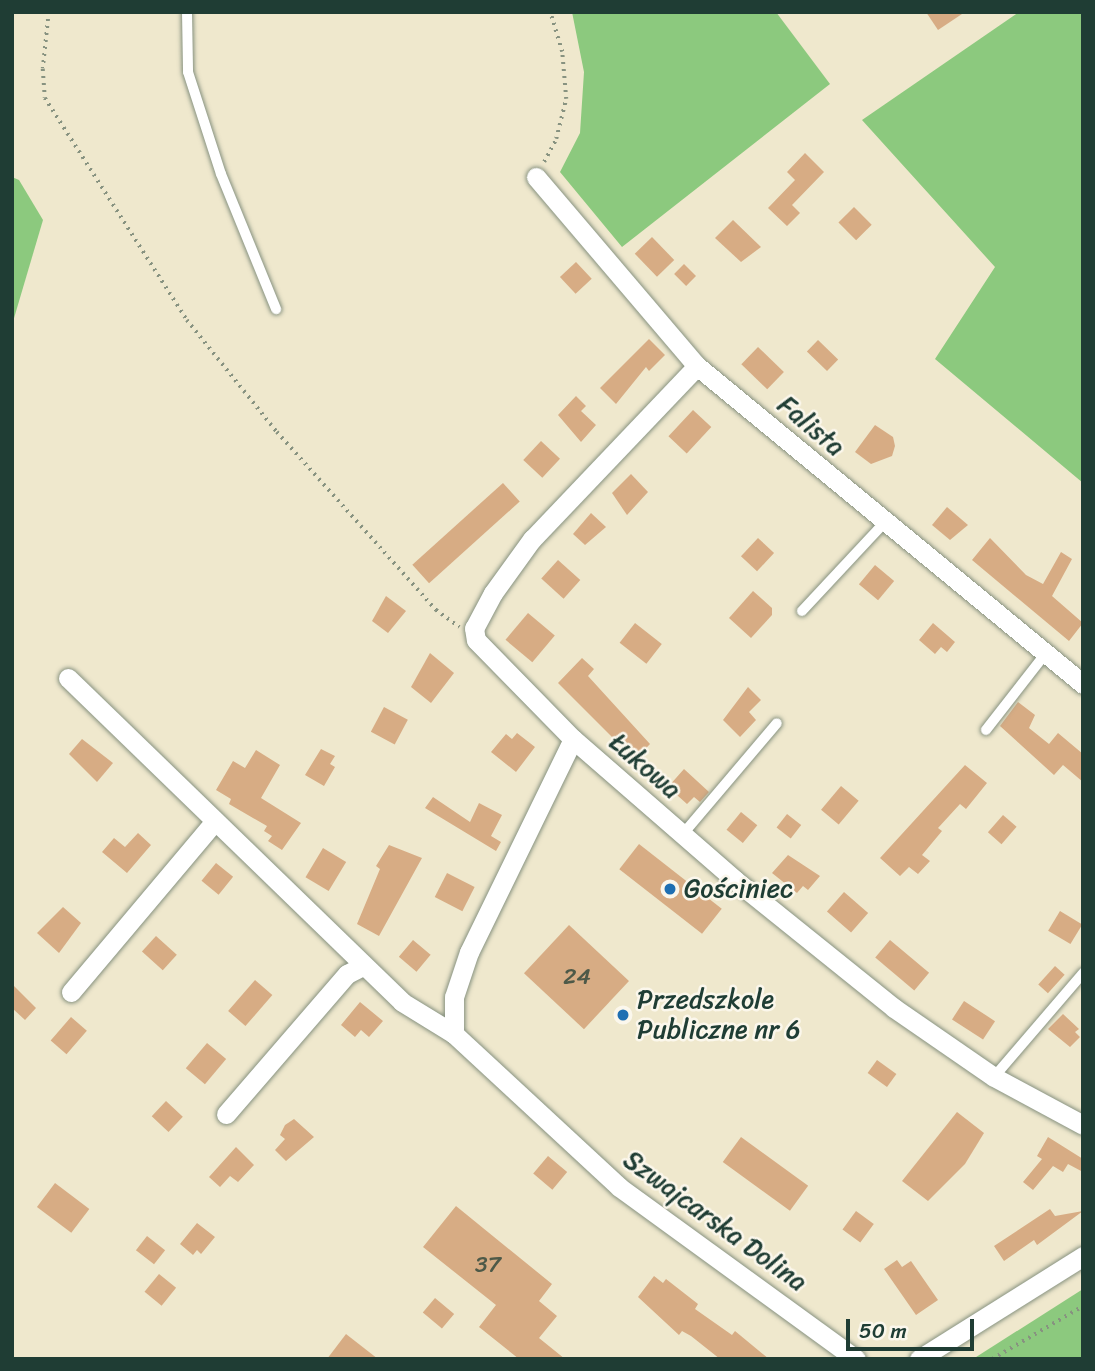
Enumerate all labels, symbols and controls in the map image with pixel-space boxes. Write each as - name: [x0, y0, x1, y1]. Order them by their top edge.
- street label: Falista: [771, 389, 851, 463]
- street label: Łukowa: [603, 727, 687, 805]
- place label: Gościniec: [684, 873, 793, 905]
- marker: Gościniec: [662, 881, 678, 897]
- house number: 24: [563, 963, 591, 991]
- place label: Przedszkole Publiczne nr 6: [637, 984, 800, 1046]
- marker: Przedszkole Publiczne nr 6: [615, 1007, 631, 1023]
- street label: Szwajcarska Dolina: [617, 1144, 813, 1298]
- house number: 37: [475, 1251, 501, 1279]
- scale bar: [850, 1304, 978, 1348]
- text: 50 m: [859, 1312, 907, 1350]

